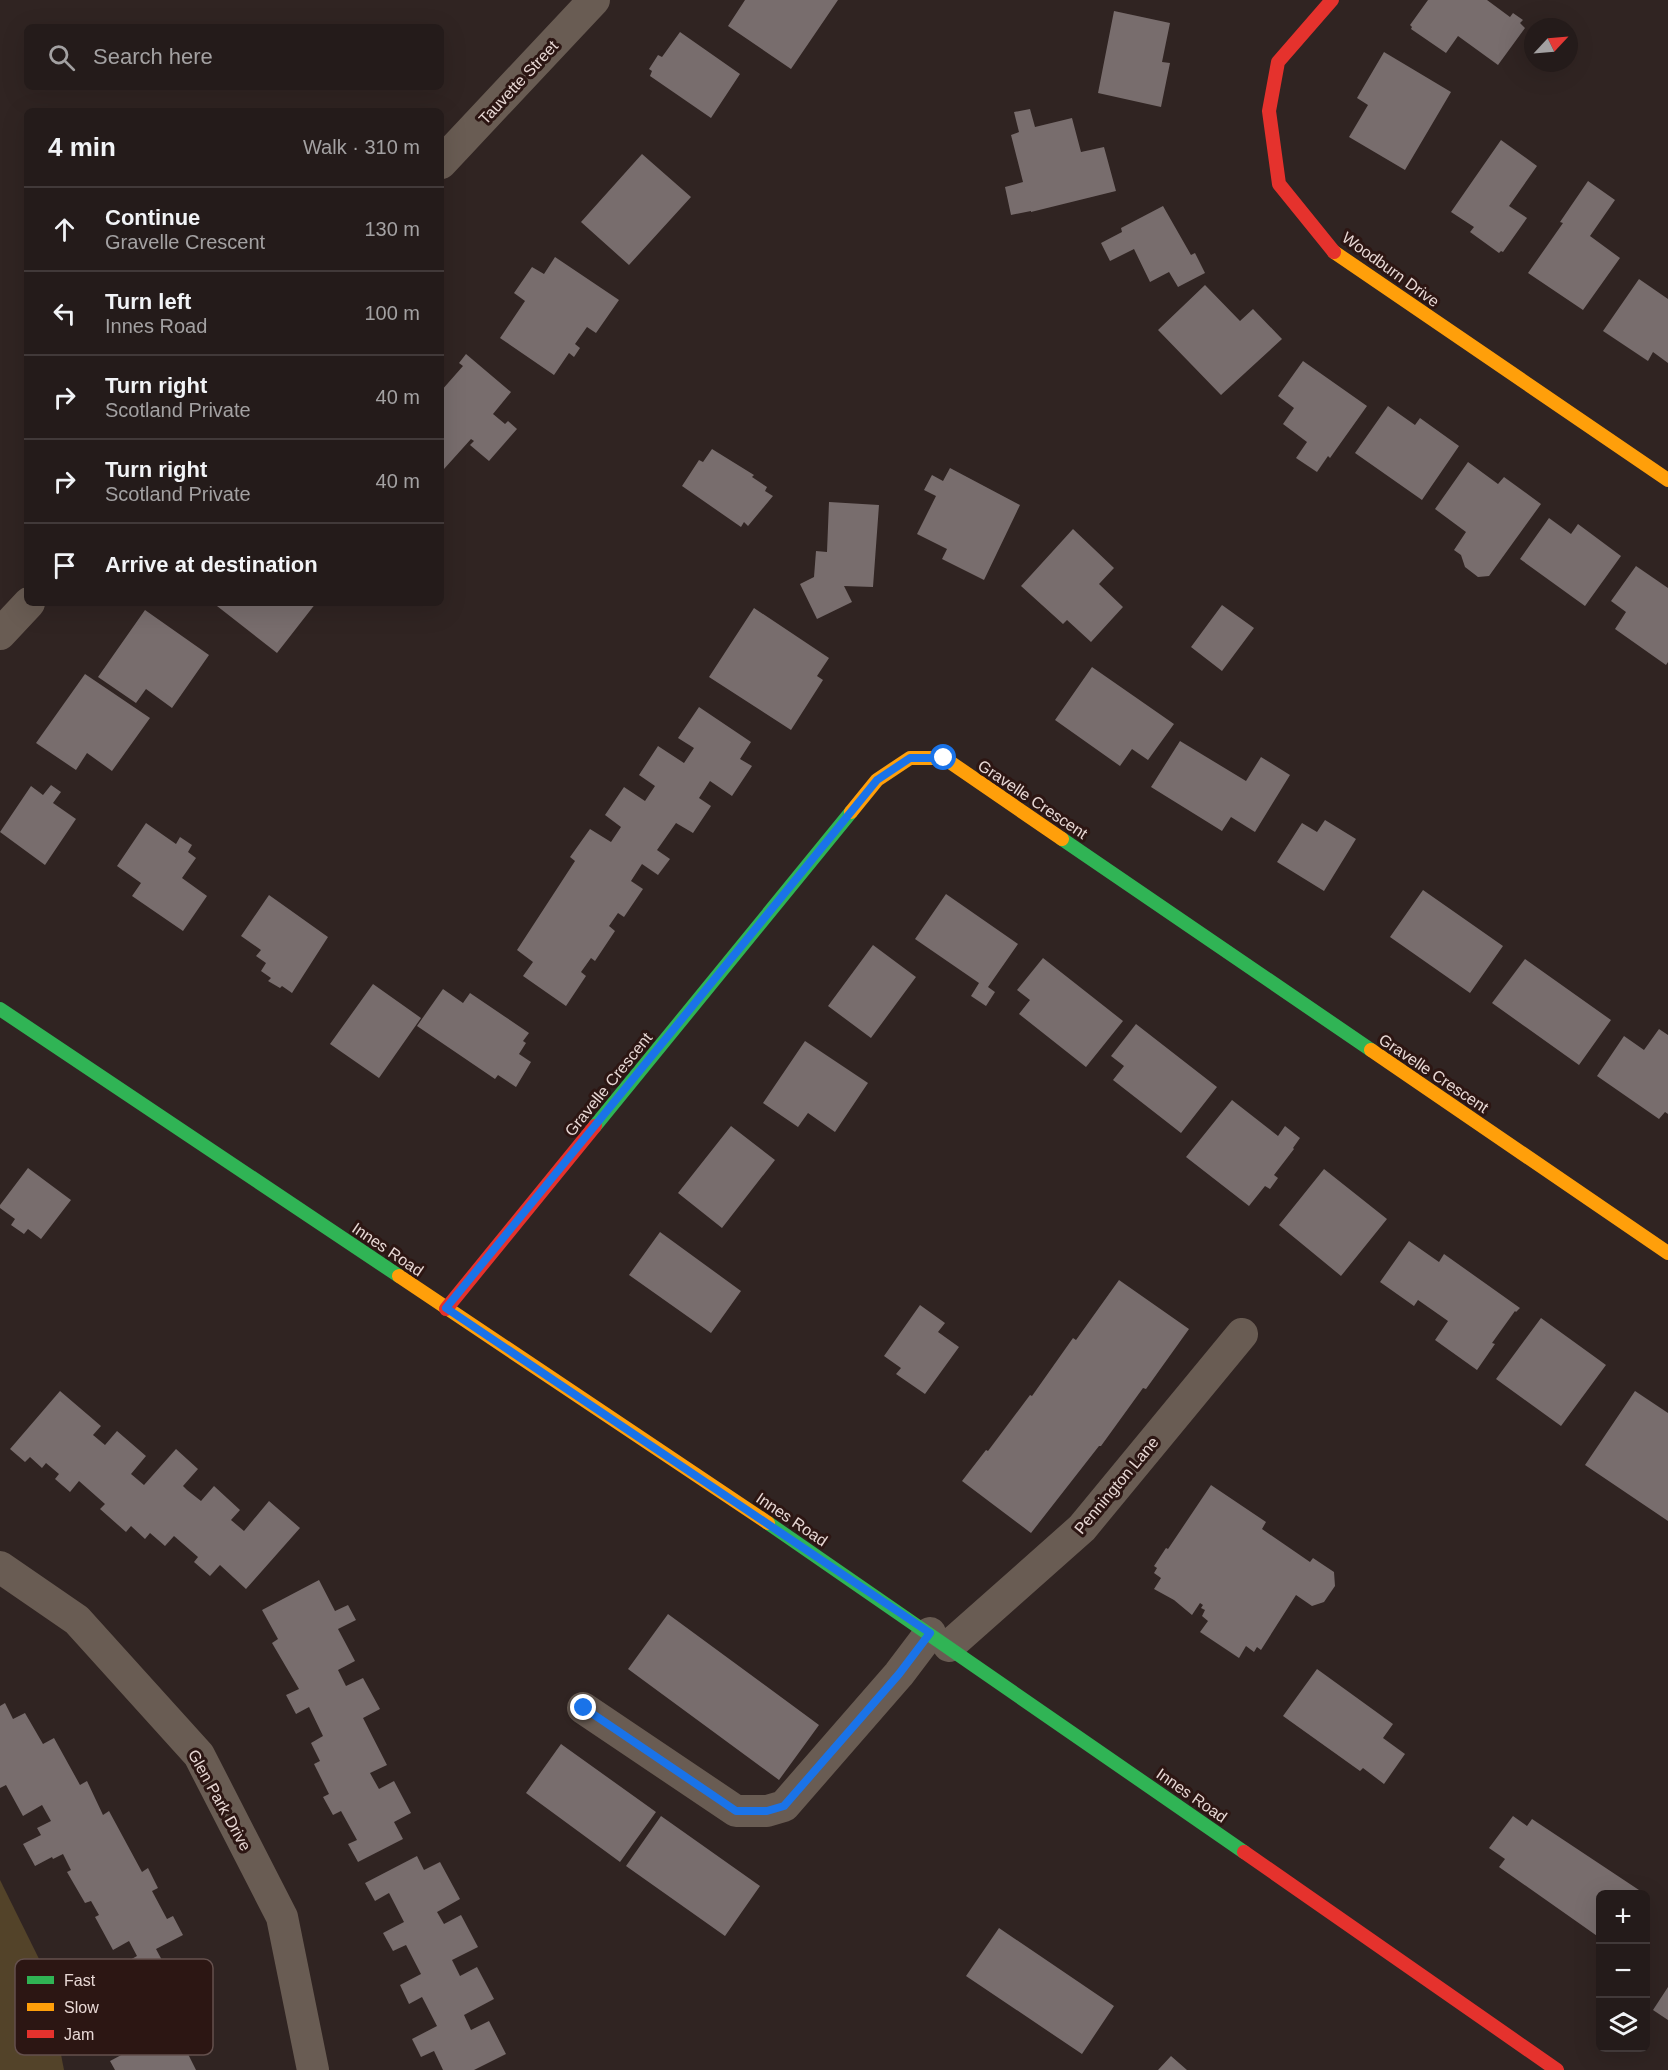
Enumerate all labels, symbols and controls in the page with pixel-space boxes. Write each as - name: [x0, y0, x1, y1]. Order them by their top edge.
- north arrow: [1524, 18, 1578, 72]
- search box: [24, 24, 444, 90]
- street label: Tauvette Street: [475, 37, 562, 127]
- icon: search: [45, 41, 78, 74]
- text: Search here: [93, 44, 213, 69]
- text: 4 min: [48, 132, 116, 162]
- text: Walk · 310 m: [303, 136, 420, 158]
- text: Continue: [105, 205, 200, 230]
- icon: ahead: [48, 213, 81, 246]
- text: 130 m: [364, 218, 420, 240]
- street label: Woodburn Drive: [1339, 229, 1442, 310]
- text: Gravelle Crescent: [105, 231, 265, 253]
- text: Turn left: [105, 289, 191, 314]
- icon: left: [48, 297, 81, 330]
- text: 100 m: [364, 302, 420, 324]
- text: Innes Road: [105, 315, 207, 337]
- text: Turn right: [105, 373, 207, 398]
- icon: right: [48, 381, 81, 414]
- text: 40 m: [376, 386, 420, 408]
- text: Scotland Private: [105, 399, 251, 421]
- text: Turn right: [105, 457, 207, 482]
- icon: right: [48, 465, 81, 498]
- text: 40 m: [376, 470, 420, 492]
- text: Scotland Private: [105, 483, 251, 505]
- icon: arrive: [48, 549, 81, 582]
- text: Arrive at destination: [105, 552, 318, 577]
- route start: [930, 744, 956, 770]
- street label: Gravelle Crescent: [975, 757, 1091, 843]
- street label: Gravelle Crescent: [561, 1029, 656, 1139]
- street label: Gravelle Crescent: [1376, 1031, 1492, 1117]
- street label: Innes Road: [349, 1219, 426, 1279]
- street label: Pennington Lane: [1071, 1433, 1162, 1537]
- street label: Innes Road: [753, 1489, 830, 1549]
- route end: [570, 1694, 596, 1720]
- street label: Glen Park Drive: [185, 1747, 254, 1854]
- street label: Innes Road: [1153, 1765, 1230, 1826]
- map controls: [1596, 1890, 1650, 2052]
- button: +: [1596, 1890, 1650, 1944]
- button: −: [1596, 1944, 1650, 1998]
- legend: [15, 1959, 213, 2055]
- text: Fast: [64, 1972, 96, 1989]
- button: layers: [1596, 1998, 1650, 2052]
- text: Slow: [64, 1999, 99, 2016]
- text: Jam: [64, 2026, 94, 2043]

